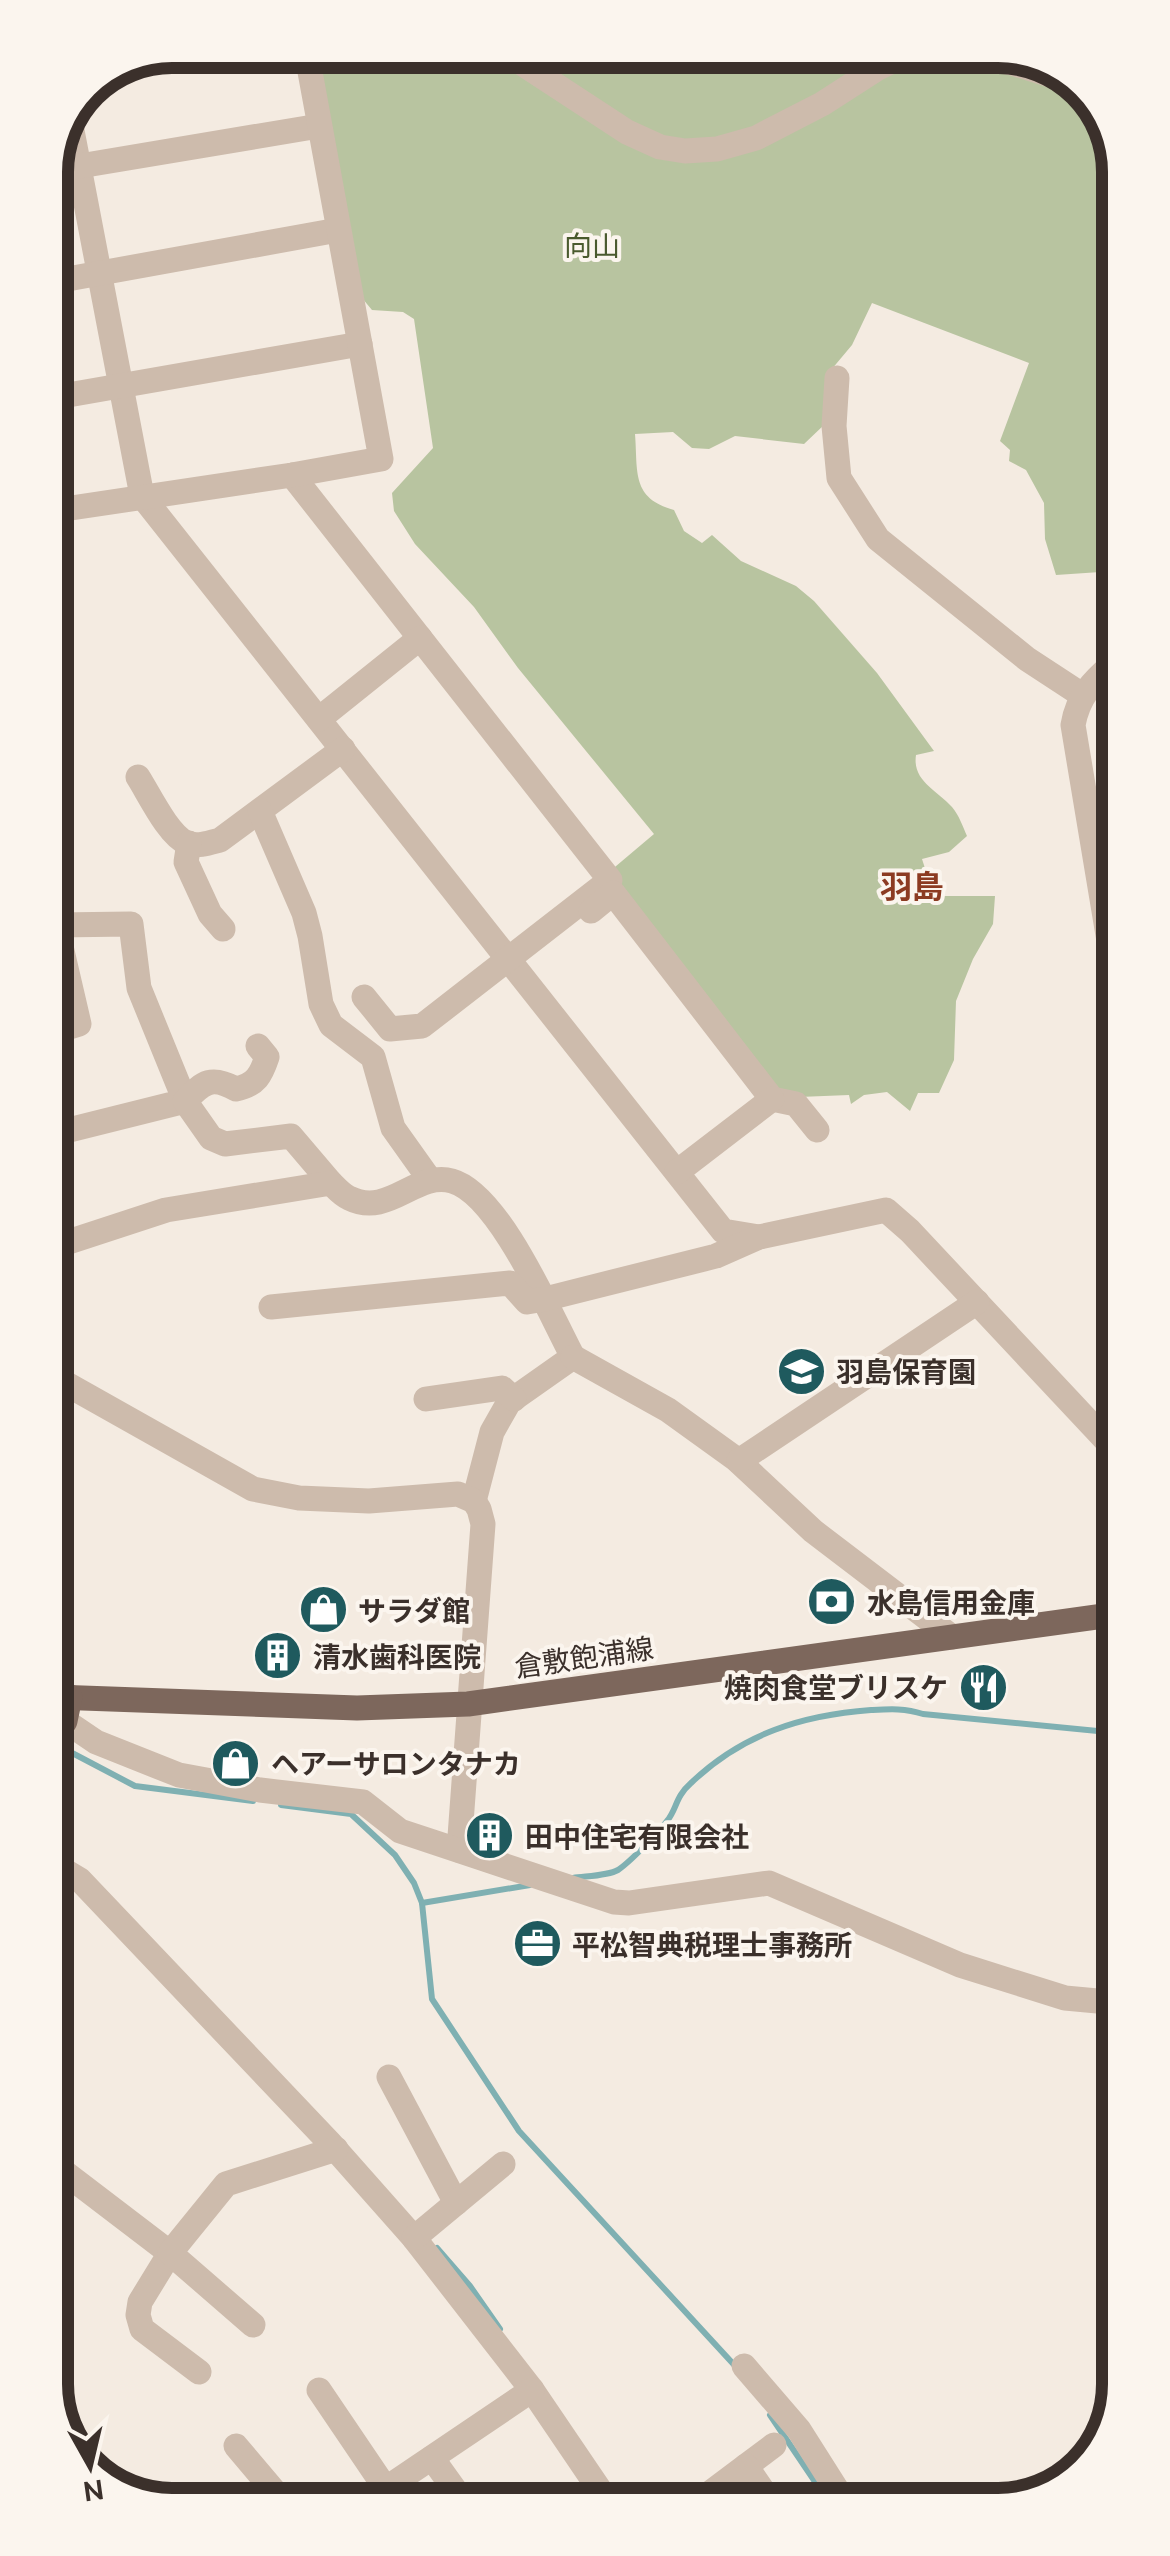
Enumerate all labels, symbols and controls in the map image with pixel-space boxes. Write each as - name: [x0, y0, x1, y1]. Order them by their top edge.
- park label: 向山: [564, 230, 620, 261]
- district label: 羽島: [880, 868, 944, 904]
- school or university icon: 羽島保育園: [775, 1345, 827, 1397]
- place label: 羽島保育園: [836, 1356, 976, 1387]
- bank icon: 水島信用金庫: [806, 1576, 858, 1628]
- shop icon: サラダ館: [297, 1584, 349, 1636]
- place label: 水島信用金庫: [867, 1587, 1035, 1618]
- place label: サラダ館: [358, 1595, 470, 1626]
- building icon: 清水歯科医院: [252, 1630, 304, 1682]
- street label: 倉敷飽浦線: [513, 1632, 655, 1682]
- place label: 清水歯科医院: [313, 1641, 481, 1672]
- restaurant icon: 焼肉食堂ブリスケ: [957, 1661, 1009, 1713]
- place label: 焼肉食堂ブリスケ: [724, 1672, 948, 1703]
- shop icon: ヘアーサロンタナカ: [210, 1737, 262, 1789]
- place label: ヘアーサロンタナカ: [271, 1748, 521, 1779]
- building icon: 田中住宅有限会社: [464, 1810, 516, 1862]
- place label: 田中住宅有限会社: [525, 1821, 749, 1852]
- office icon: 平松智典税理士事務所: [511, 1918, 563, 1970]
- place label: 平松智典税理士事務所: [572, 1929, 852, 1960]
- north arrow: [40, 2416, 140, 2516]
- text: N: [81, 2474, 106, 2508]

